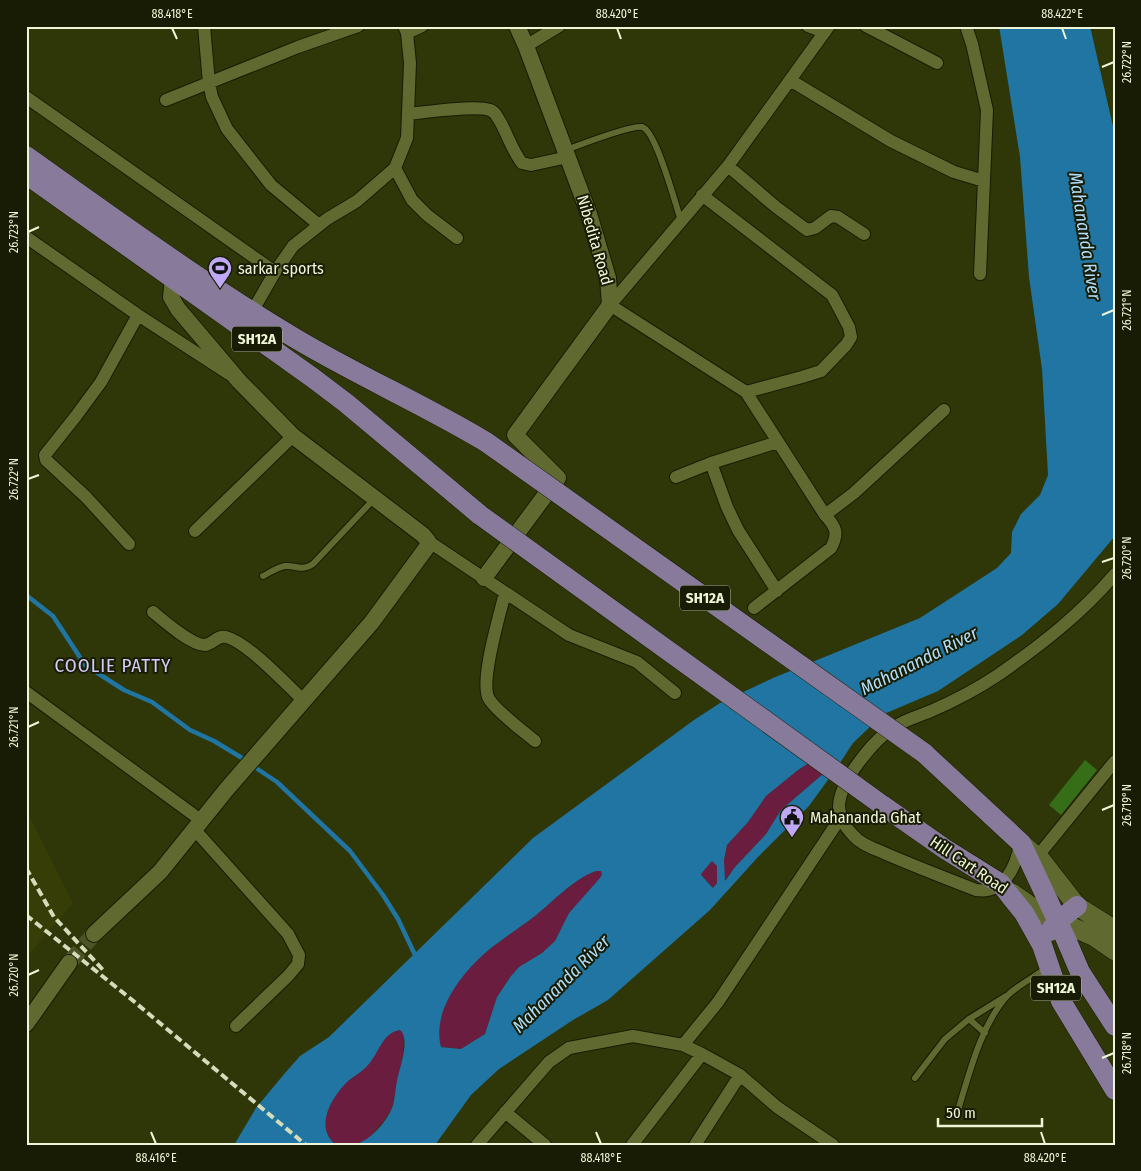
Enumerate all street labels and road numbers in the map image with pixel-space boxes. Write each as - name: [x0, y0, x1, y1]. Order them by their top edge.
- street label: Nibedita Road: [573, 193, 617, 287]
- road number: SH12A: [232, 326, 282, 352]
- road number: SH12A: [680, 586, 730, 610]
- street label: Hill Cart Road: [927, 832, 1011, 898]
- road number: SH12A: [1031, 976, 1081, 1000]

